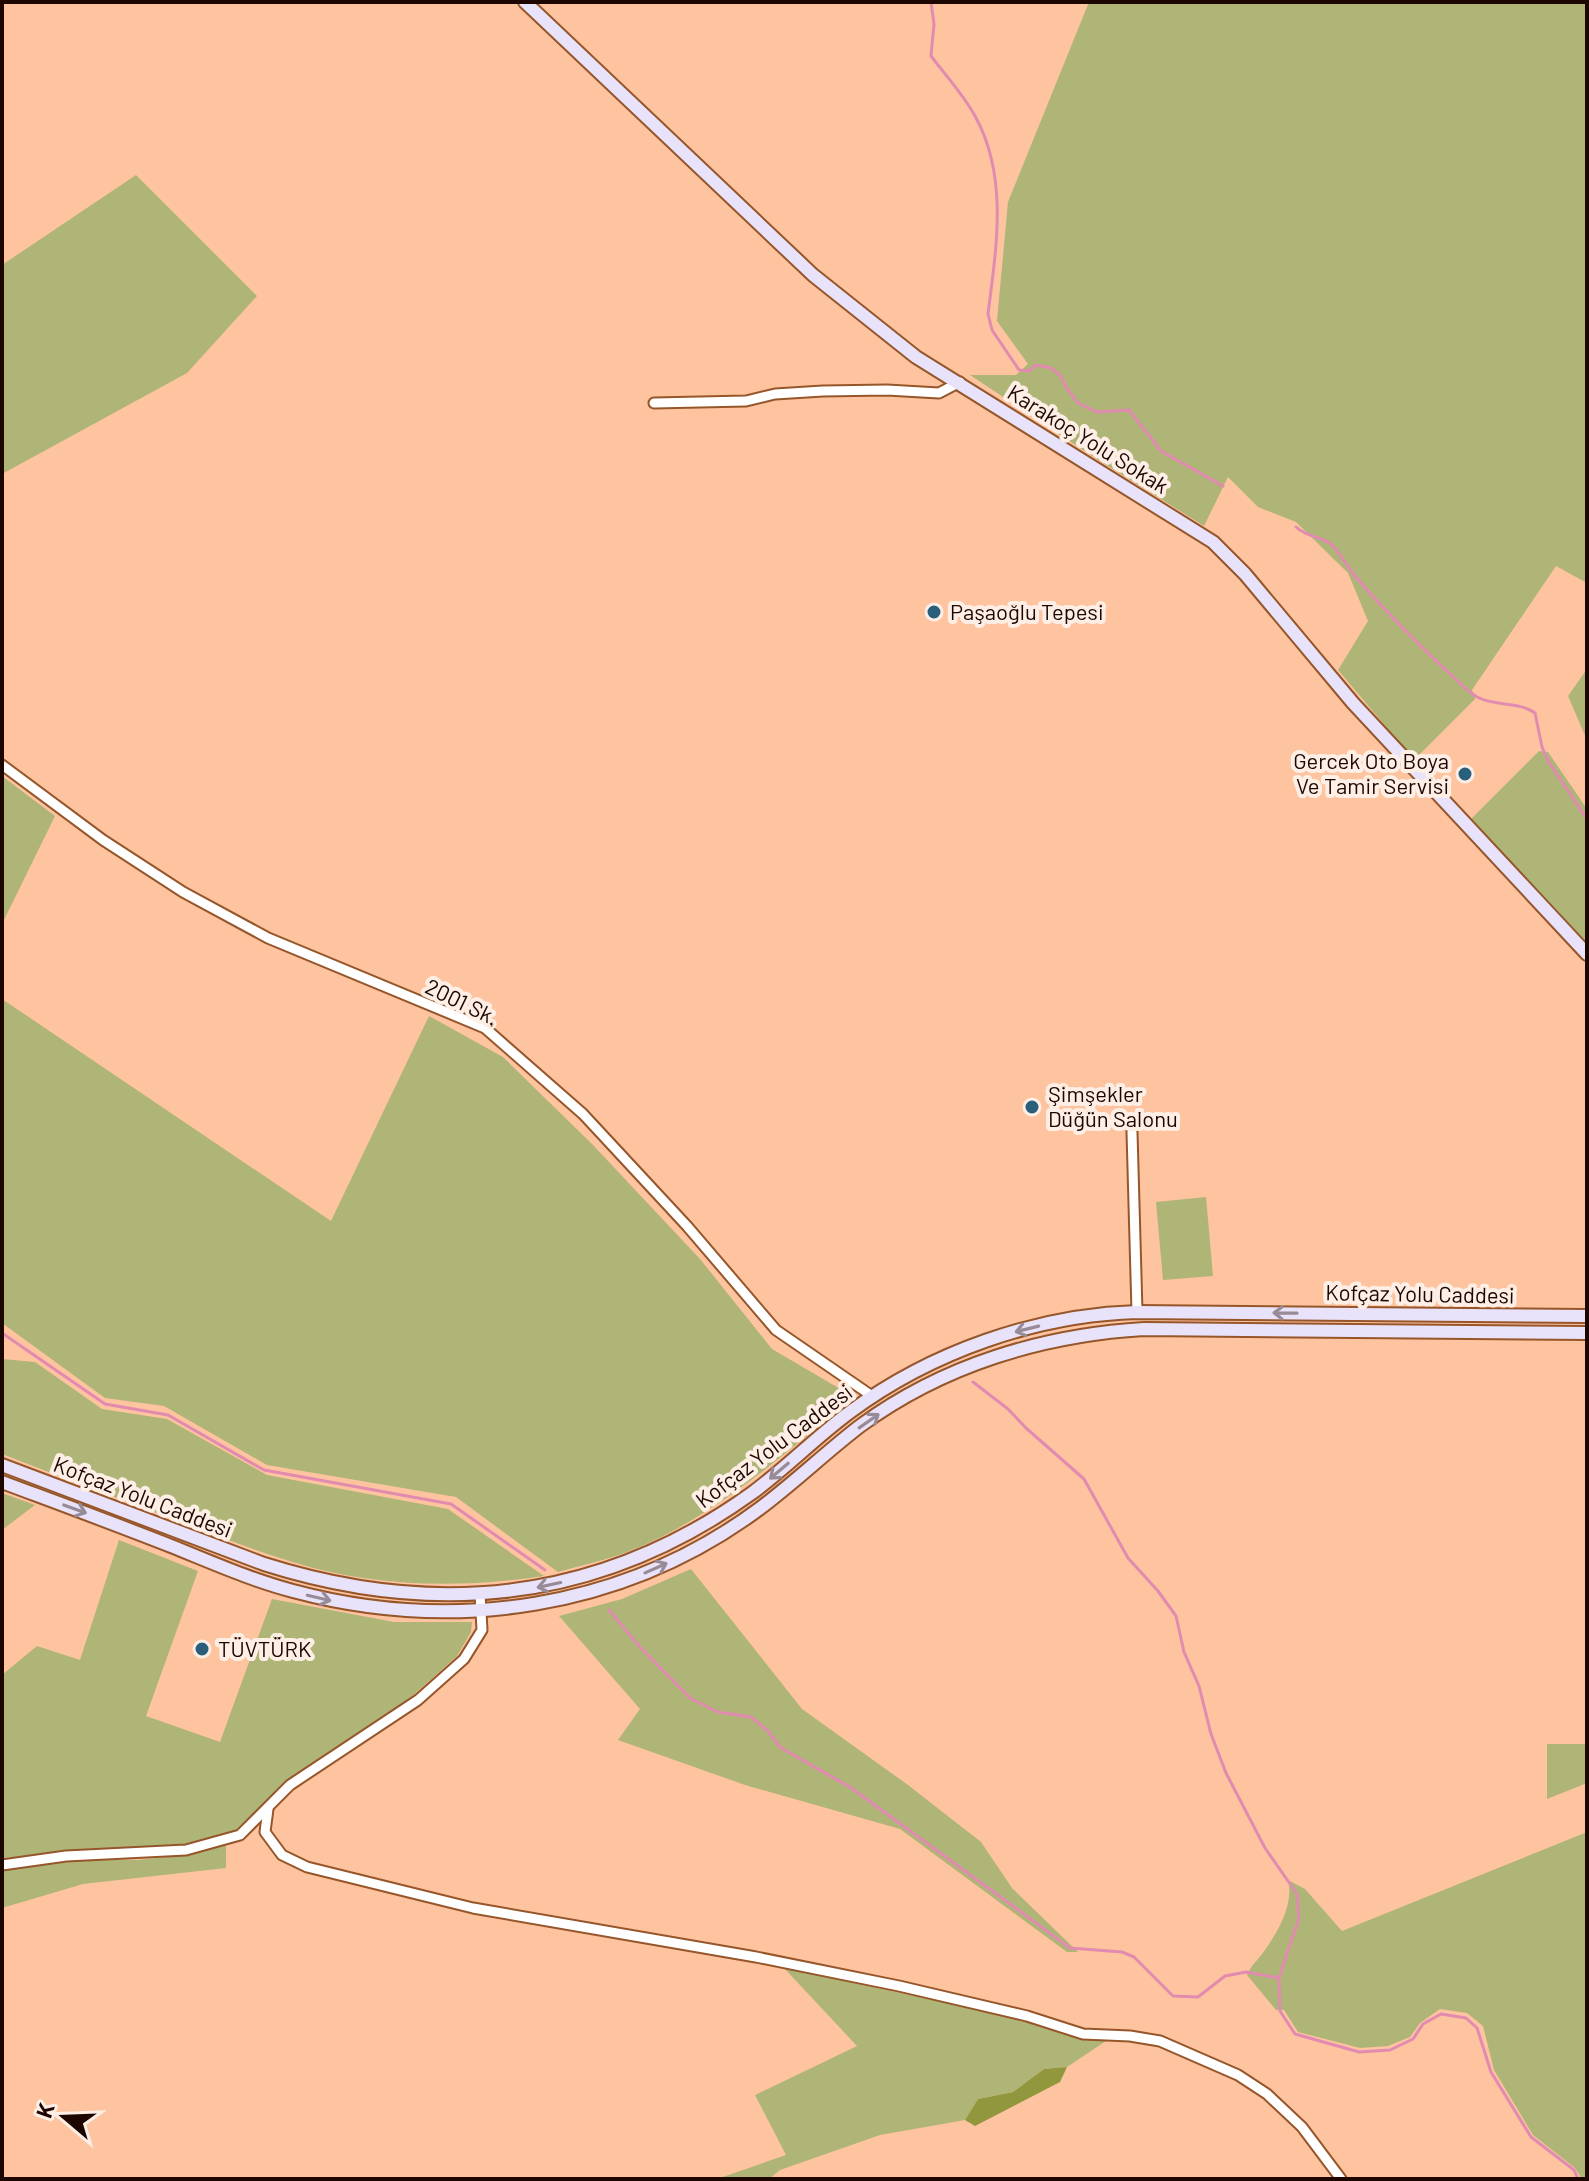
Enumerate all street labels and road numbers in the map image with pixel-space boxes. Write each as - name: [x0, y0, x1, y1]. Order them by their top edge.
- street label: Karakoç Yolu Sokak: [1003, 378, 1174, 498]
- street label: 2001 Sk.: [422, 972, 503, 1030]
- street label: Kofçaz Yolu Caddesi: [1325, 1278, 1515, 1308]
- street label: Kofçaz Yolu Caddesi: [690, 1378, 857, 1513]
- street label: Kofçaz Yolu Caddesi: [50, 1450, 236, 1542]

